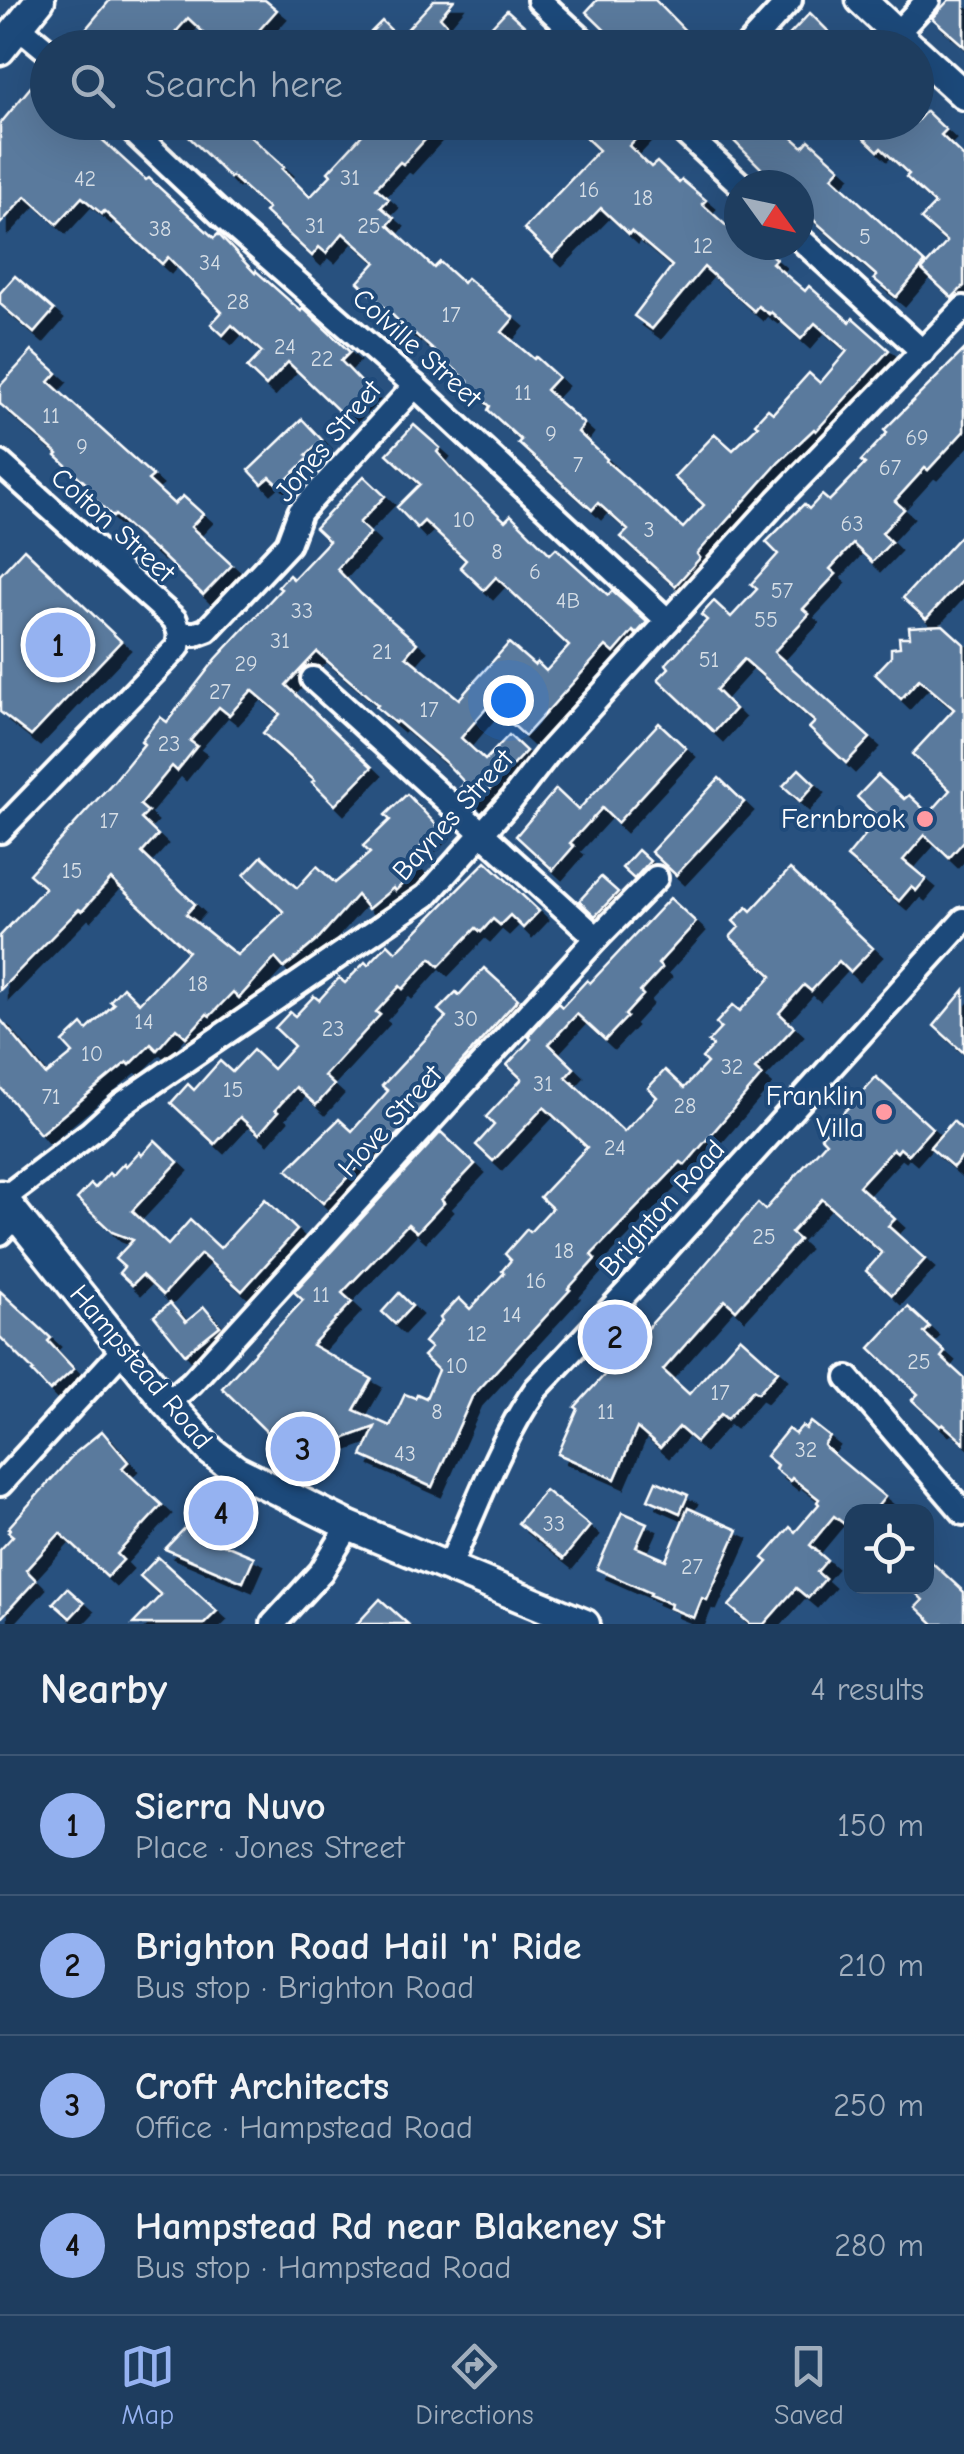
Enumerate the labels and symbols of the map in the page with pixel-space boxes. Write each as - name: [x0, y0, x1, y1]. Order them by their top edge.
- house number: 31: [340, 165, 360, 191]
- house number: 42: [74, 166, 96, 192]
- north arrow: [724, 170, 814, 260]
- house number: 16: [579, 177, 599, 203]
- house number: 18: [633, 185, 653, 211]
- house number: 31: [305, 213, 325, 239]
- house number: 25: [357, 213, 381, 239]
- house number: 38: [149, 216, 171, 242]
- house number: 5: [859, 224, 871, 250]
- house number: 12: [693, 233, 713, 259]
- house number: 34: [199, 250, 221, 276]
- street label: Colville Street: [346, 282, 489, 415]
- house number: 28: [227, 289, 249, 315]
- house number: 17: [441, 302, 461, 328]
- house number: 24: [274, 334, 296, 360]
- house number: 22: [310, 346, 334, 372]
- street label: Jones Street: [268, 373, 389, 508]
- house number: 11: [514, 380, 532, 406]
- house number: 11: [42, 403, 60, 429]
- house number: 9: [545, 421, 557, 447]
- house number: 69: [905, 425, 929, 451]
- house number: 9: [76, 434, 88, 460]
- house number: 7: [573, 452, 584, 478]
- house number: 67: [879, 455, 902, 481]
- street label: Colton Street: [45, 461, 182, 589]
- house number: 10: [453, 507, 475, 533]
- house number: 63: [840, 511, 864, 537]
- house number: 3: [643, 517, 655, 543]
- house number: 8: [491, 539, 503, 565]
- house number: 6: [529, 559, 541, 585]
- house number: 57: [771, 578, 794, 604]
- house number: 4B: [556, 588, 580, 614]
- house number: 33: [291, 598, 313, 624]
- house number: 55: [754, 607, 778, 633]
- pin: 1: [26, 608, 90, 682]
- house number: 31: [270, 628, 290, 654]
- house number: 21: [372, 639, 392, 665]
- house number: 51: [699, 647, 719, 673]
- house number: 29: [234, 651, 258, 677]
- your location: [483, 675, 534, 726]
- house number: 27: [209, 679, 232, 705]
- house number: 17: [419, 697, 439, 723]
- house number: 23: [158, 731, 180, 757]
- street label: Baynes Street: [386, 742, 521, 887]
- place label: Fernbrook: [781, 803, 905, 835]
- house number: 17: [99, 808, 119, 834]
- marker: Fernbrook: [914, 808, 936, 830]
- house number: 15: [62, 858, 82, 884]
- house number: 18: [188, 971, 208, 997]
- house number: 30: [454, 1006, 478, 1032]
- house number: 14: [134, 1009, 154, 1035]
- house number: 23: [322, 1016, 344, 1042]
- house number: 10: [81, 1041, 103, 1067]
- house number: 32: [721, 1054, 743, 1080]
- street label: Hove Street: [331, 1058, 449, 1183]
- house number: 31: [533, 1071, 553, 1097]
- house number: 15: [223, 1077, 243, 1103]
- place label: Franklin Villa: [766, 1080, 864, 1144]
- house number: 71: [41, 1084, 61, 1110]
- house number: 28: [674, 1093, 696, 1119]
- marker: Franklin Villa: [873, 1101, 895, 1123]
- street label: Brighton Road: [593, 1133, 731, 1283]
- house number: 24: [604, 1135, 626, 1161]
- house number: 25: [752, 1224, 776, 1250]
- house number: 18: [554, 1238, 574, 1264]
- house number: 16: [526, 1268, 546, 1294]
- street label: Hampstead Road: [63, 1278, 219, 1456]
- house number: 11: [312, 1282, 330, 1308]
- pin: 2: [582, 1300, 648, 1374]
- house number: 14: [502, 1302, 522, 1328]
- house number: 12: [467, 1321, 487, 1347]
- house number: 25: [907, 1349, 931, 1375]
- house number: 10: [446, 1353, 468, 1379]
- house number: 17: [710, 1380, 730, 1406]
- house number: 8: [431, 1399, 443, 1425]
- house number: 11: [597, 1399, 615, 1425]
- pin: 3: [270, 1412, 336, 1486]
- house number: 32: [795, 1437, 817, 1463]
- house number: 43: [394, 1441, 416, 1467]
- pin: 4: [188, 1476, 254, 1550]
- house number: 33: [543, 1511, 565, 1537]
- house number: 27: [681, 1554, 704, 1580]

